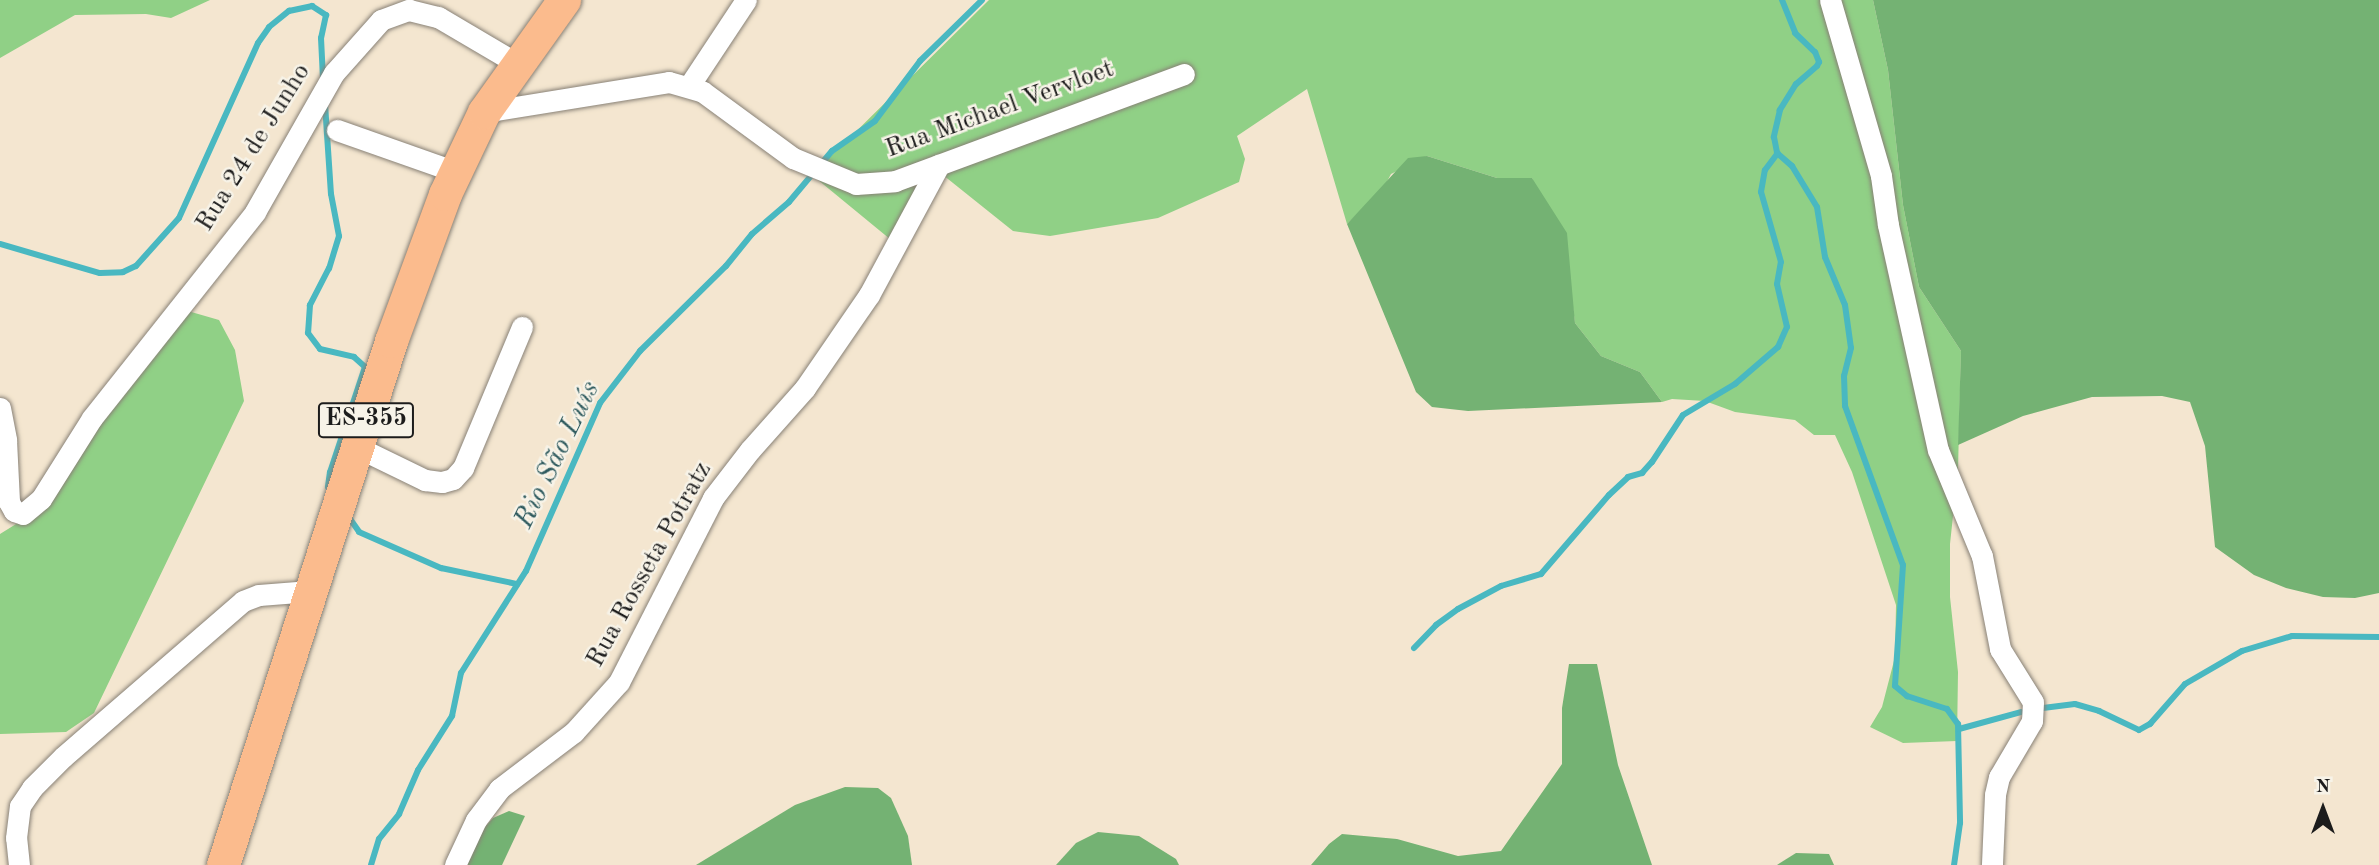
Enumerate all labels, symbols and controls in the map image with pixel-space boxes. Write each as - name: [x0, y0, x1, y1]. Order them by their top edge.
- street label: Rua Michael Vervloet: [881, 54, 1119, 166]
- street label: Rua 24 de Junho: [190, 58, 318, 238]
- water label: Rio São Luís: [508, 376, 608, 534]
- road number: ES-355: [317, 400, 415, 440]
- street label: Rua Rosseta Potratz: [581, 457, 719, 673]
- north arrow: [2288, 774, 2358, 844]
- text: N: [2316, 778, 2330, 797]

